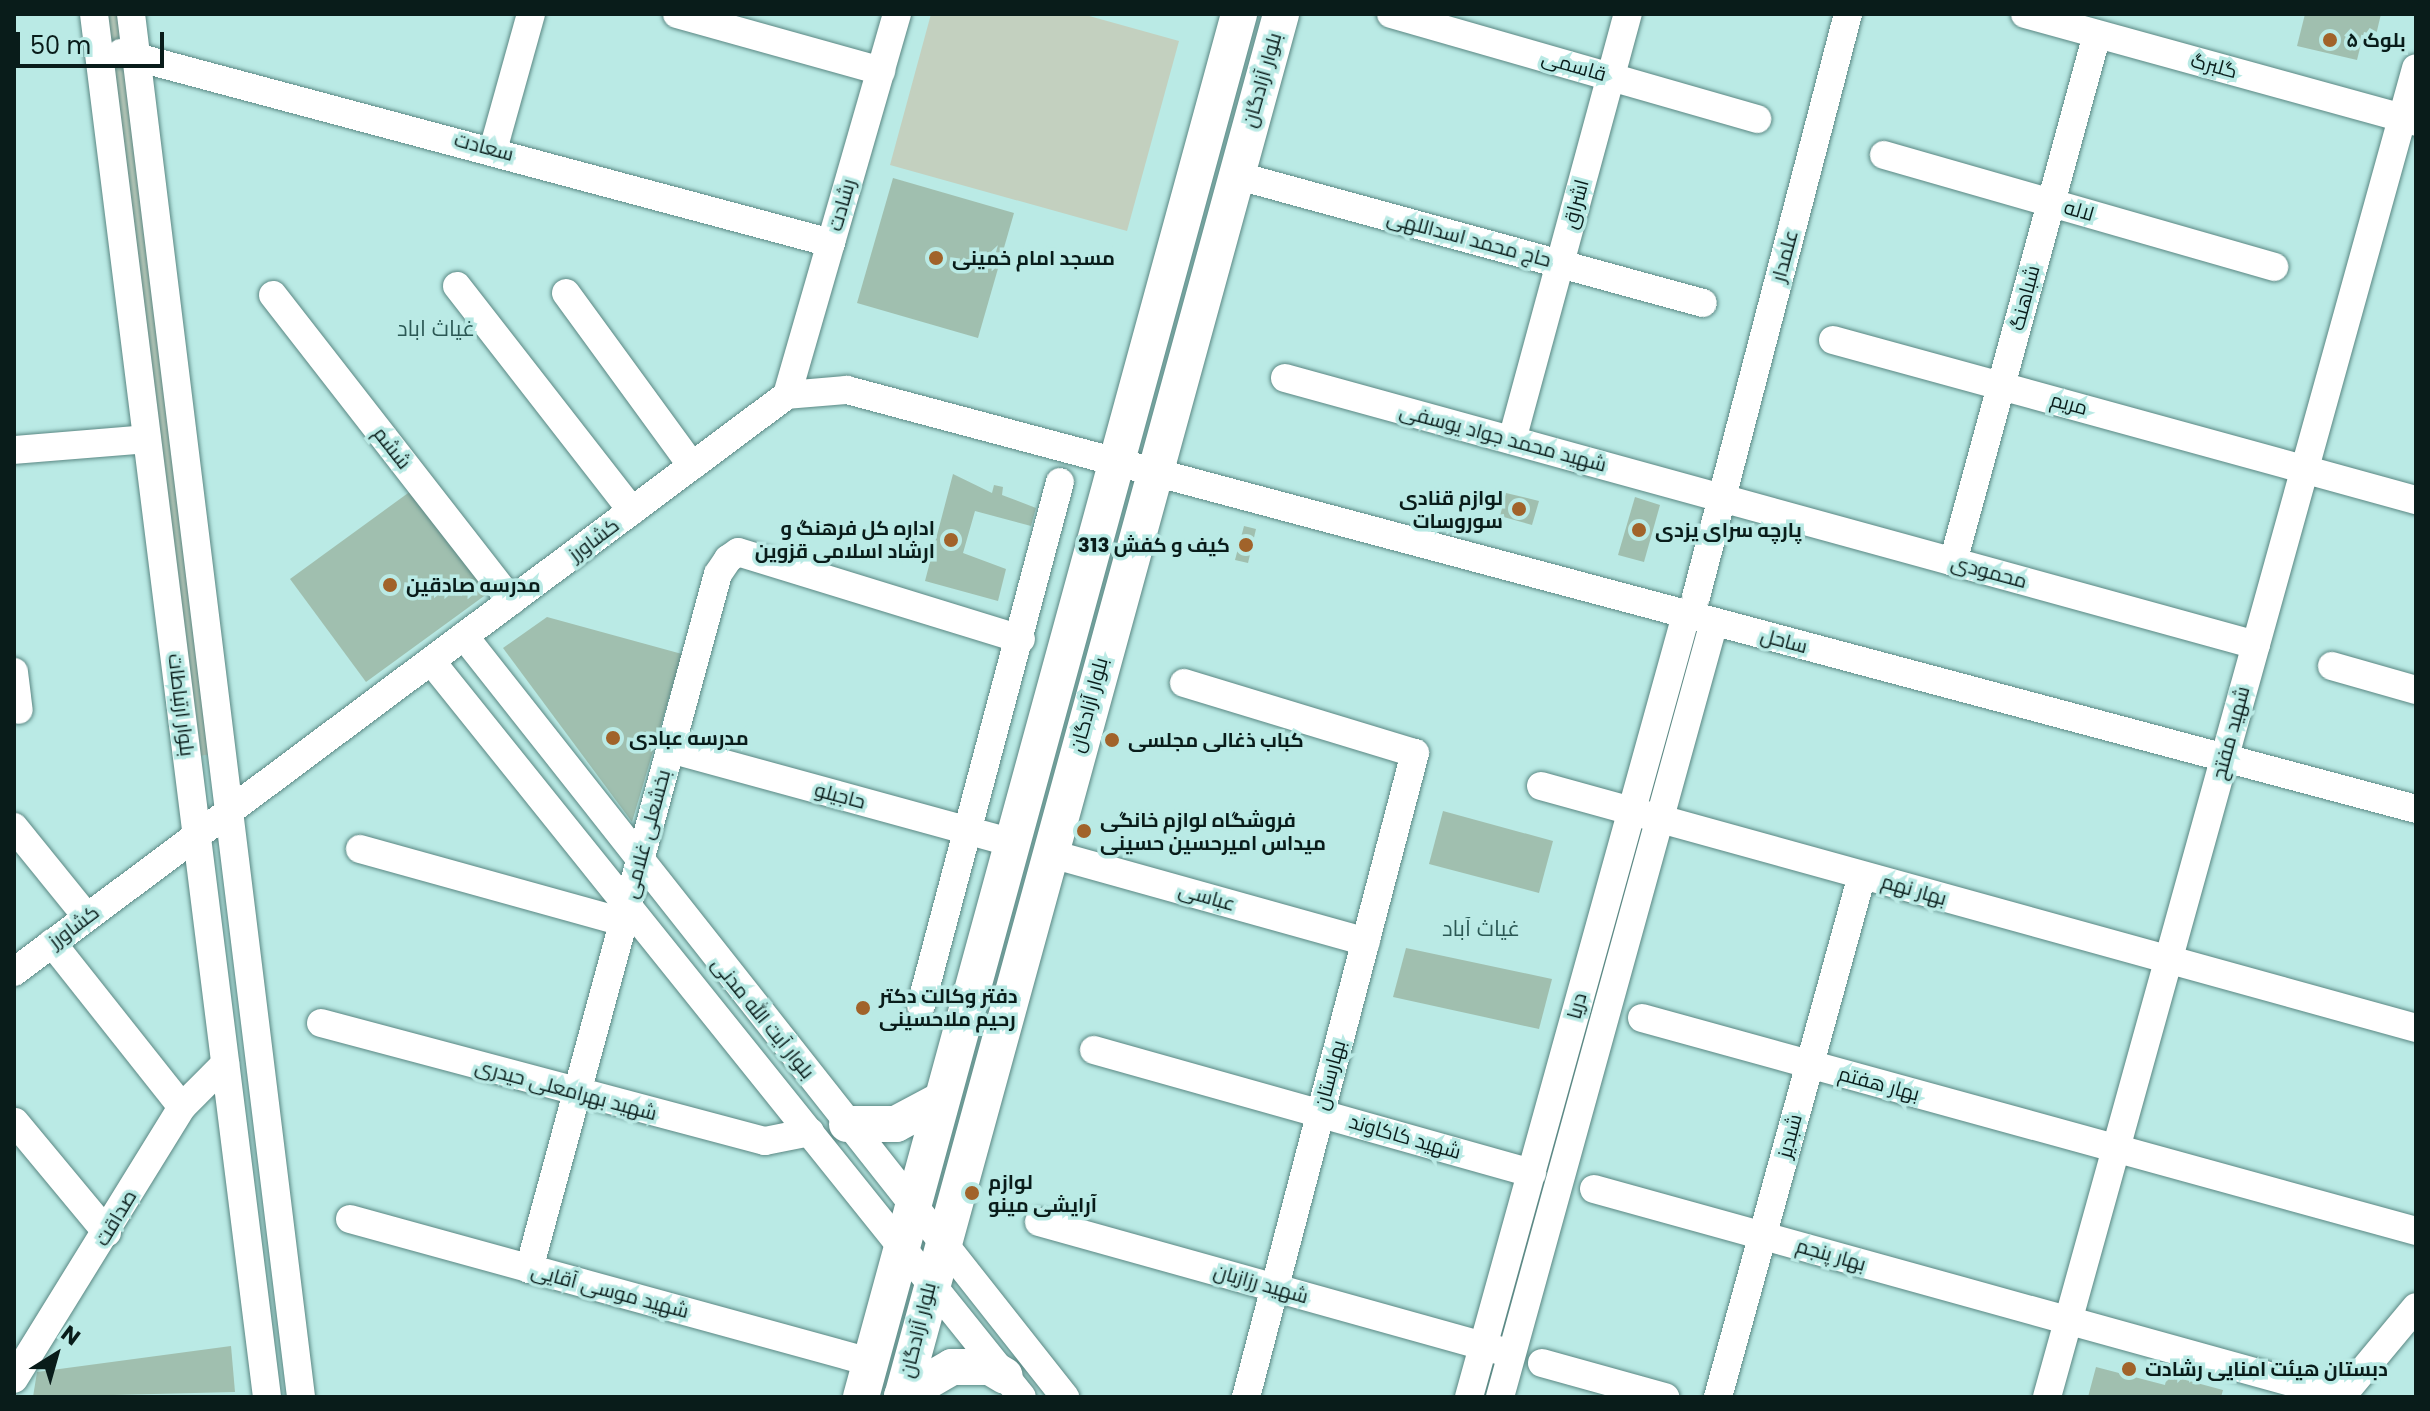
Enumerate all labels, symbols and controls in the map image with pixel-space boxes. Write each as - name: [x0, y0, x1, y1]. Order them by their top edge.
- scale bar: [20, 16, 168, 66]
- place label: بلوک ۵: [2346, 28, 2406, 52]
- text: 50 m: [30, 29, 91, 62]
- street label: بلوار آزادگان: [1237, 30, 1287, 130]
- marker: بلوک ۵: [2321, 31, 2339, 49]
- street label: قاسمی: [1539, 45, 1609, 87]
- street label: گلبرگ: [2188, 48, 2240, 84]
- street label: سعادت: [452, 128, 516, 166]
- street label: رشادت: [823, 176, 861, 234]
- street label: اشراق: [1558, 177, 1594, 231]
- street label: لاله: [2061, 195, 2097, 227]
- street label: حاج محمد اسداللهی: [1384, 206, 1554, 272]
- street label: علمدار: [1767, 227, 1803, 285]
- place label: مسجد امام خمینی: [952, 246, 1115, 270]
- marker: مسجد امام خمینی: [927, 249, 945, 267]
- street label: شباهنگ: [2005, 263, 2045, 333]
- district label: غیاث اباد: [397, 316, 475, 342]
- street label: مریم: [2048, 388, 2090, 420]
- street label: شهید محمد جواد یوسفی: [1397, 399, 1609, 477]
- street label: ششم: [368, 422, 416, 474]
- place label: لوازم قنادی سوروسات: [1399, 486, 1503, 533]
- marker: لوازم قنادی سوروسات: [1510, 500, 1528, 518]
- street label: کشاورز: [564, 513, 624, 567]
- place label: اداره کل فرهنگ و ارشاد اسلامی قزوین: [755, 516, 935, 563]
- place label: پارچه سرای یزدی: [1655, 518, 1802, 542]
- marker: پارچه سرای یزدی: [1630, 521, 1648, 539]
- marker: اداره کل فرهنگ و ارشاد اسلامی قزوین: [942, 531, 960, 549]
- place label: کیف و کفش 313: [1078, 533, 1230, 557]
- marker: کیف و کفش 313: [1237, 536, 1255, 554]
- street label: محمودی: [1948, 550, 2030, 594]
- place label: مدرسه صادقین: [406, 573, 541, 597]
- marker: مدرسه صادقین: [381, 576, 399, 594]
- street label: ساحل: [1758, 623, 1810, 659]
- street label: بلوار ارتباطات: [163, 652, 199, 758]
- street label: بلوار آزادگان: [1065, 655, 1113, 755]
- street label: شهید مفتح: [2207, 684, 2255, 782]
- place label: مدرسه عبادی: [629, 726, 749, 750]
- place label: کباب ذغالی مجلسی: [1128, 728, 1304, 752]
- marker: مدرسه عبادی: [604, 729, 622, 747]
- marker: کباب ذغالی مجلسی: [1103, 731, 1121, 749]
- street label: بخشعلی غلامی: [618, 767, 676, 901]
- street label: حاجیلو: [812, 778, 868, 814]
- place label: فروشگاه لوازم خانگی میداس امیرحسین حسینی: [1100, 808, 1326, 855]
- marker: فروشگاه لوازم خانگی میداس امیرحسین حسینی: [1075, 822, 1093, 840]
- street label: بهار نهم: [1879, 869, 1949, 911]
- street label: عباسی: [1176, 877, 1238, 917]
- street label: کشاورز: [44, 900, 104, 954]
- district label: غیاث آباد: [1442, 916, 1520, 942]
- street label: بلوار آیت الله مدنی: [707, 952, 819, 1084]
- place label: دفتر وکالت دکتر رحیم ملاحسینی: [879, 984, 1018, 1031]
- street label: دریا: [1562, 990, 1592, 1022]
- marker: دفتر وکالت دکتر رحیم ملاحسینی: [854, 999, 872, 1017]
- street label: بهارستان: [1309, 1037, 1351, 1113]
- street label: شهید بهرامعلی حیدری: [473, 1054, 659, 1126]
- street label: بهار هفتم: [1836, 1062, 1922, 1106]
- street label: شهید کاکاوند: [1346, 1110, 1464, 1164]
- street label: شبدیز: [1773, 1111, 1807, 1161]
- place label: لوازم آرایشی مینو: [988, 1170, 1097, 1217]
- marker: لوازم آرایشی مینو: [963, 1184, 981, 1202]
- street label: صداقت: [90, 1186, 142, 1250]
- street label: بهار پنجم: [1793, 1234, 1869, 1276]
- street label: شهید موسی آقایی: [529, 1258, 691, 1324]
- street label: شهید رزازیان: [1211, 1259, 1311, 1309]
- street label: بلوار آزادگان: [895, 1280, 941, 1380]
- north arrow: [16, 1315, 96, 1395]
- text: N: [55, 1318, 87, 1353]
- place label: دبستان هیئت امنایی رشادت: [2145, 1357, 2388, 1381]
- marker: دبستان هیئت امنایی رشادت: [2120, 1360, 2138, 1378]

